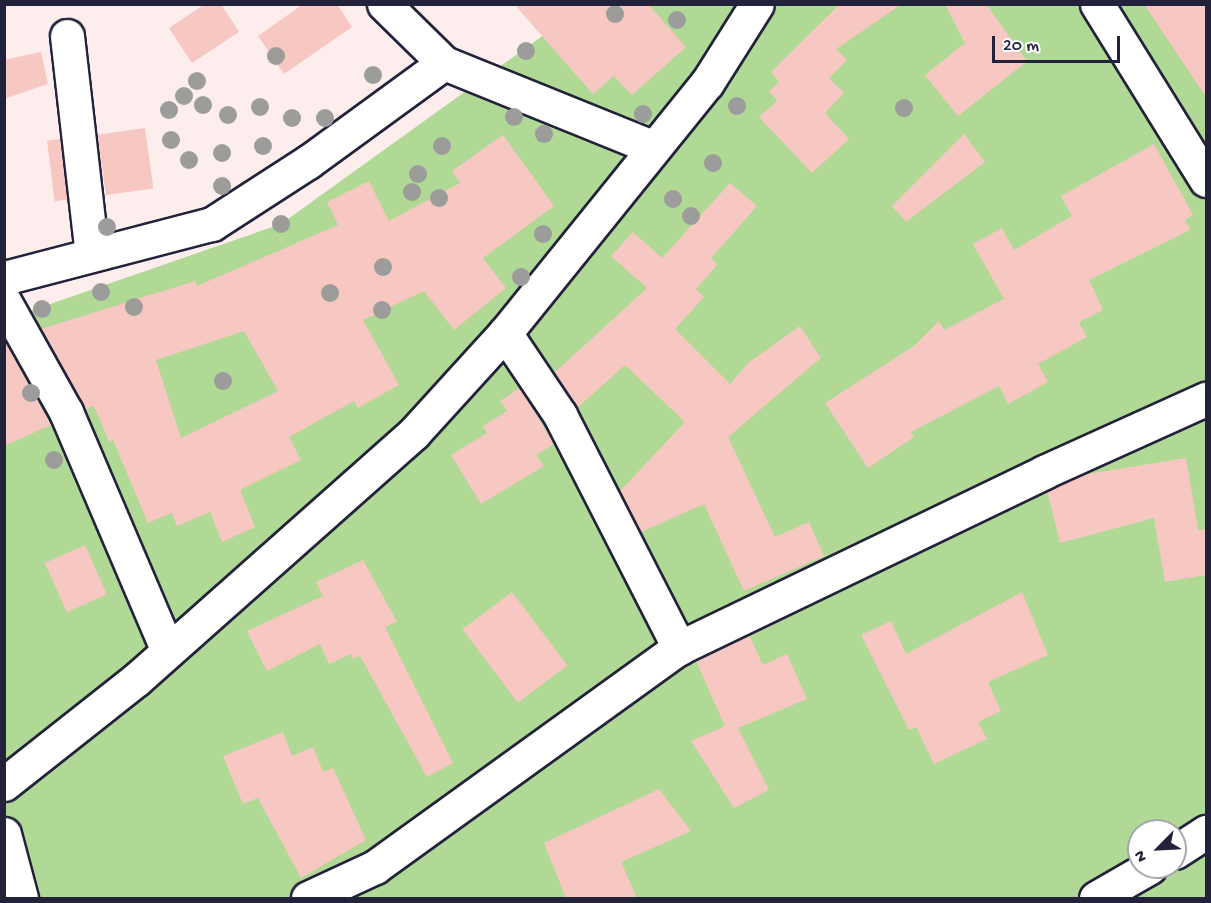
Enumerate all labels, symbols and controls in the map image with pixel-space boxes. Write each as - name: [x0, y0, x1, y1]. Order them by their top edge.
- scale bar: [995, 24, 1122, 62]
- text: 20 m: [1003, 36, 1039, 57]
- north arrow: [1127, 819, 1187, 879]
- text: N: [1131, 847, 1153, 864]

